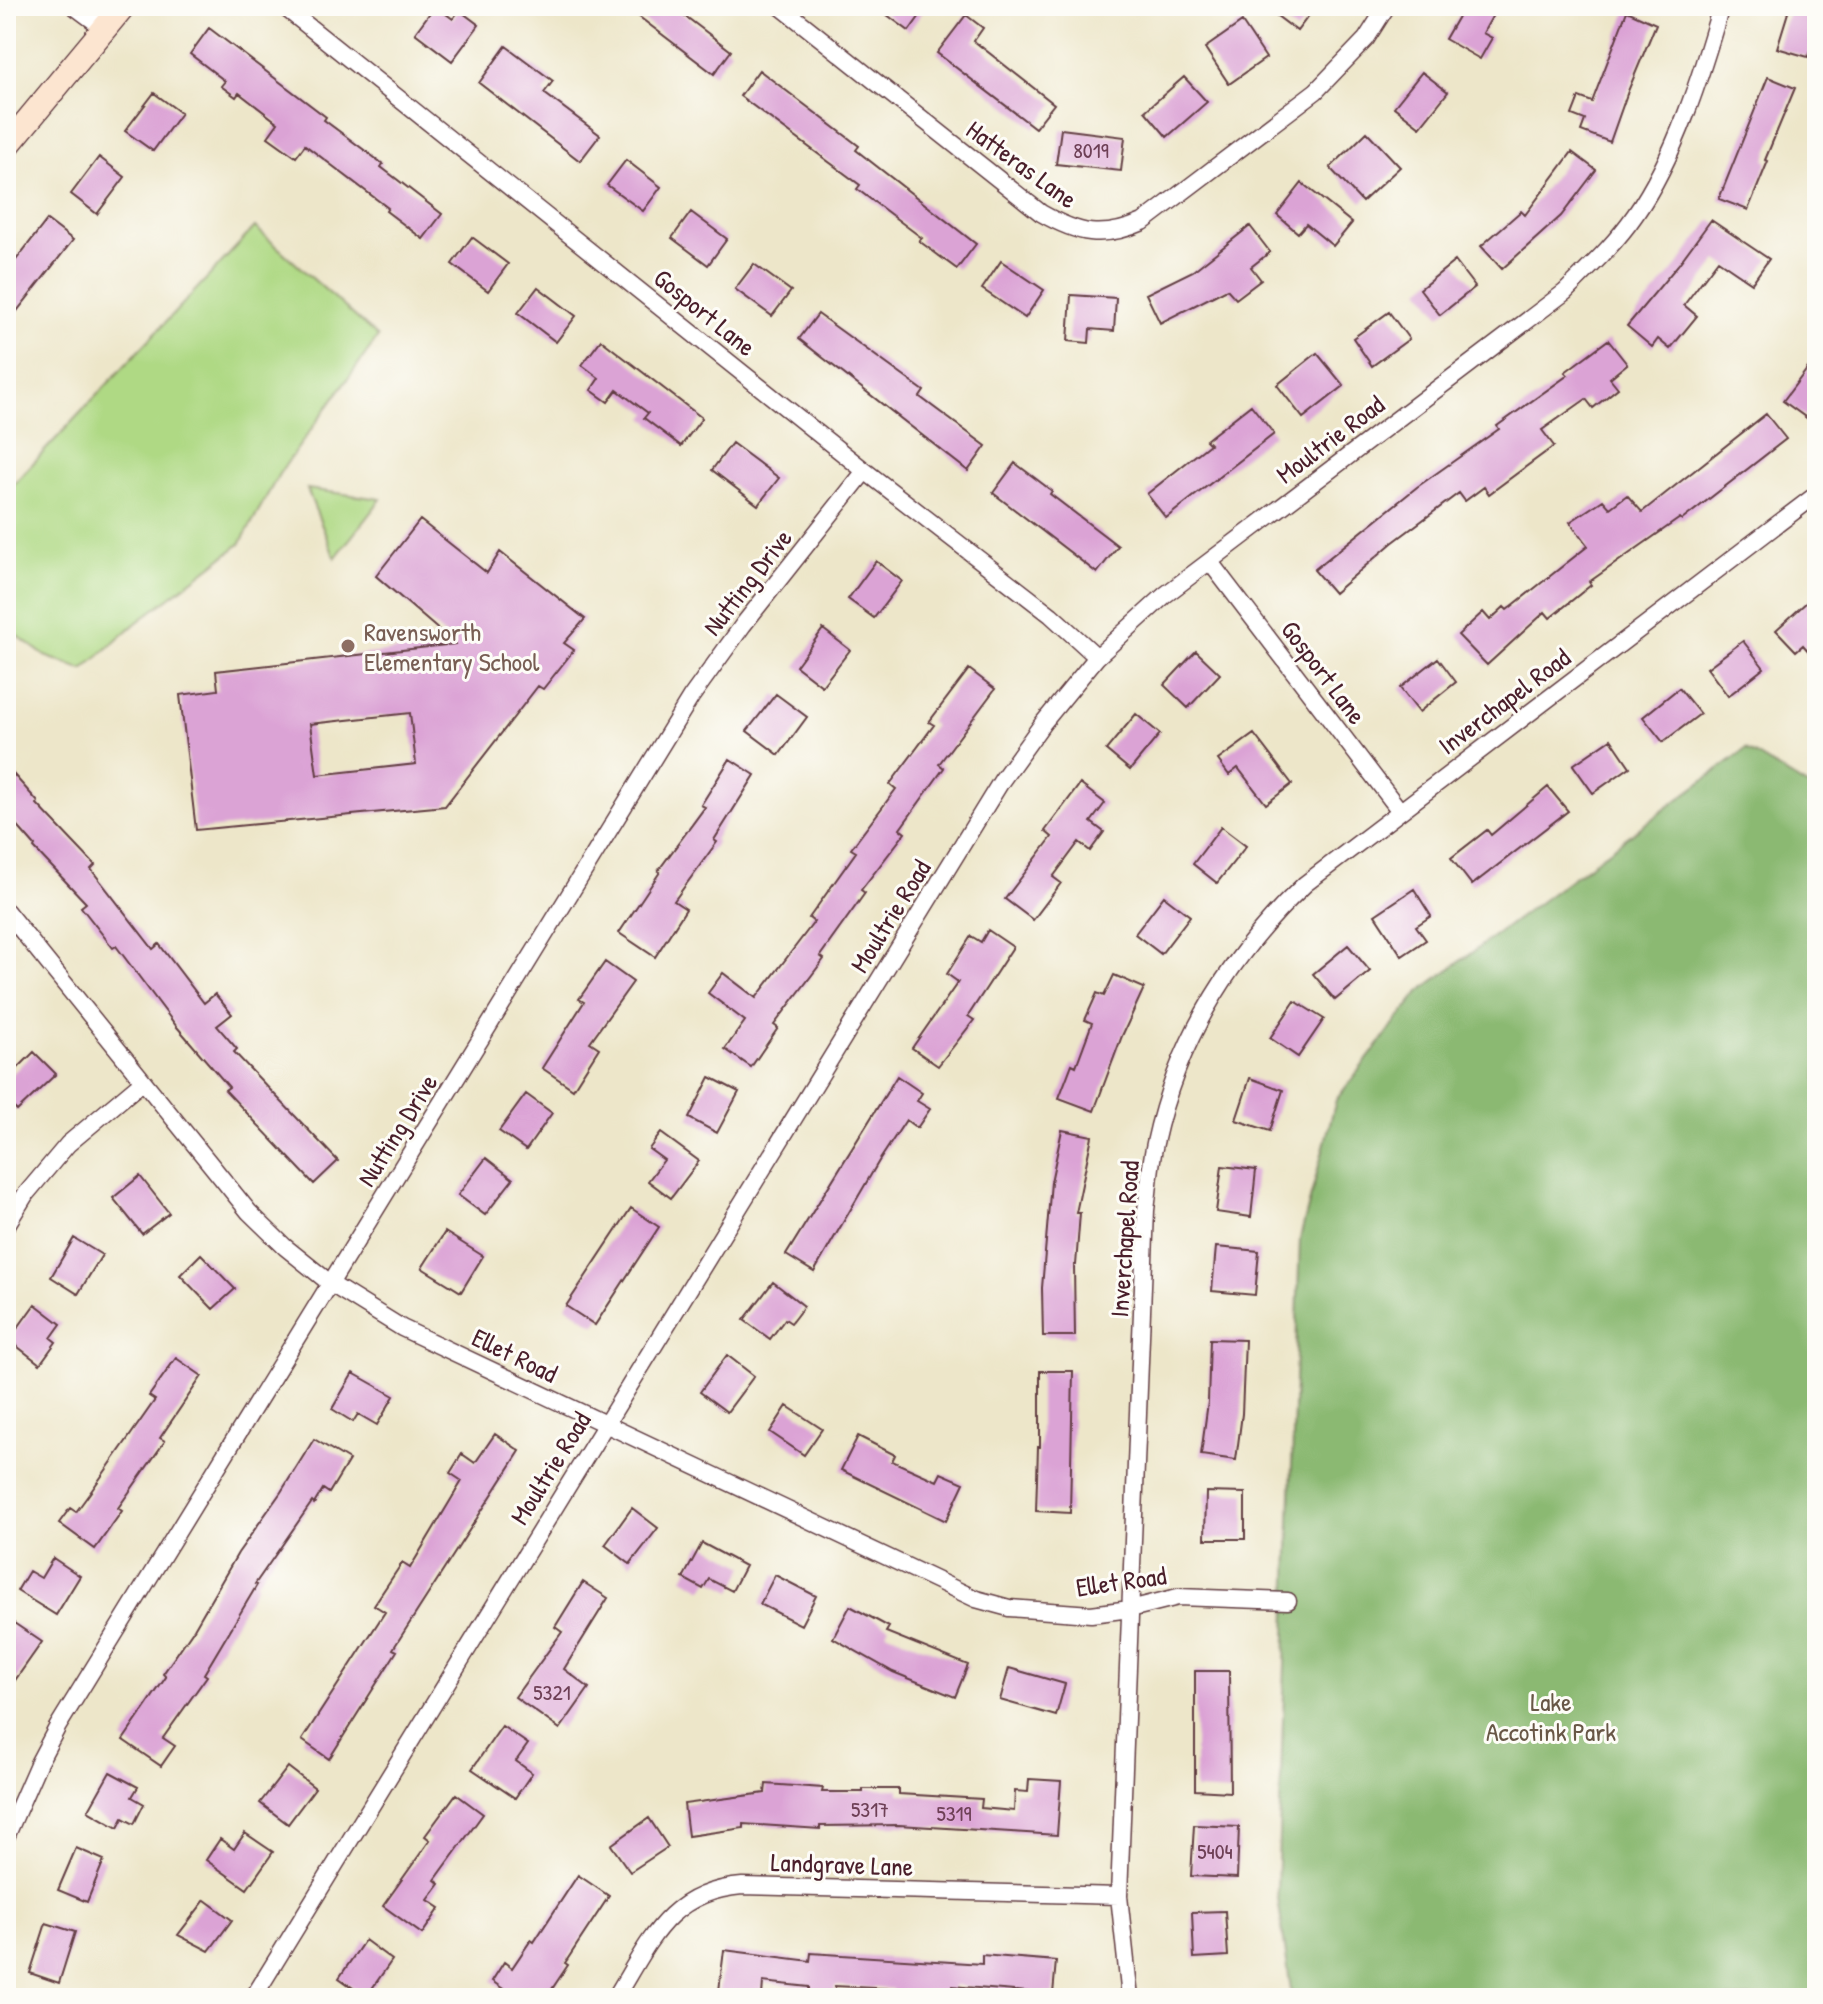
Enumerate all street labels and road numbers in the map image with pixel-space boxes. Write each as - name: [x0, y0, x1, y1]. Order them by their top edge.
- street label: Hatteras Lane: [960, 112, 1084, 216]
- street label: Gosport Lane: [647, 260, 763, 364]
- street label: Moultrie Road: [1269, 387, 1391, 491]
- street label: Nutting Drive: [694, 522, 800, 642]
- street label: Gosport Lane: [1273, 613, 1375, 731]
- street label: Inverchapel Road: [1431, 640, 1577, 762]
- street label: Moultrie Road: [842, 853, 938, 979]
- street label: Nutting Drive: [349, 1067, 445, 1193]
- street label: Inverchapel Road: [1101, 1160, 1147, 1318]
- street label: Ellet Road: [467, 1319, 563, 1391]
- street label: Moultrie Road: [502, 1405, 598, 1531]
- street label: Ellet Road: [1074, 1557, 1168, 1605]
- street label: Landgrave Lane: [770, 1844, 914, 1884]

